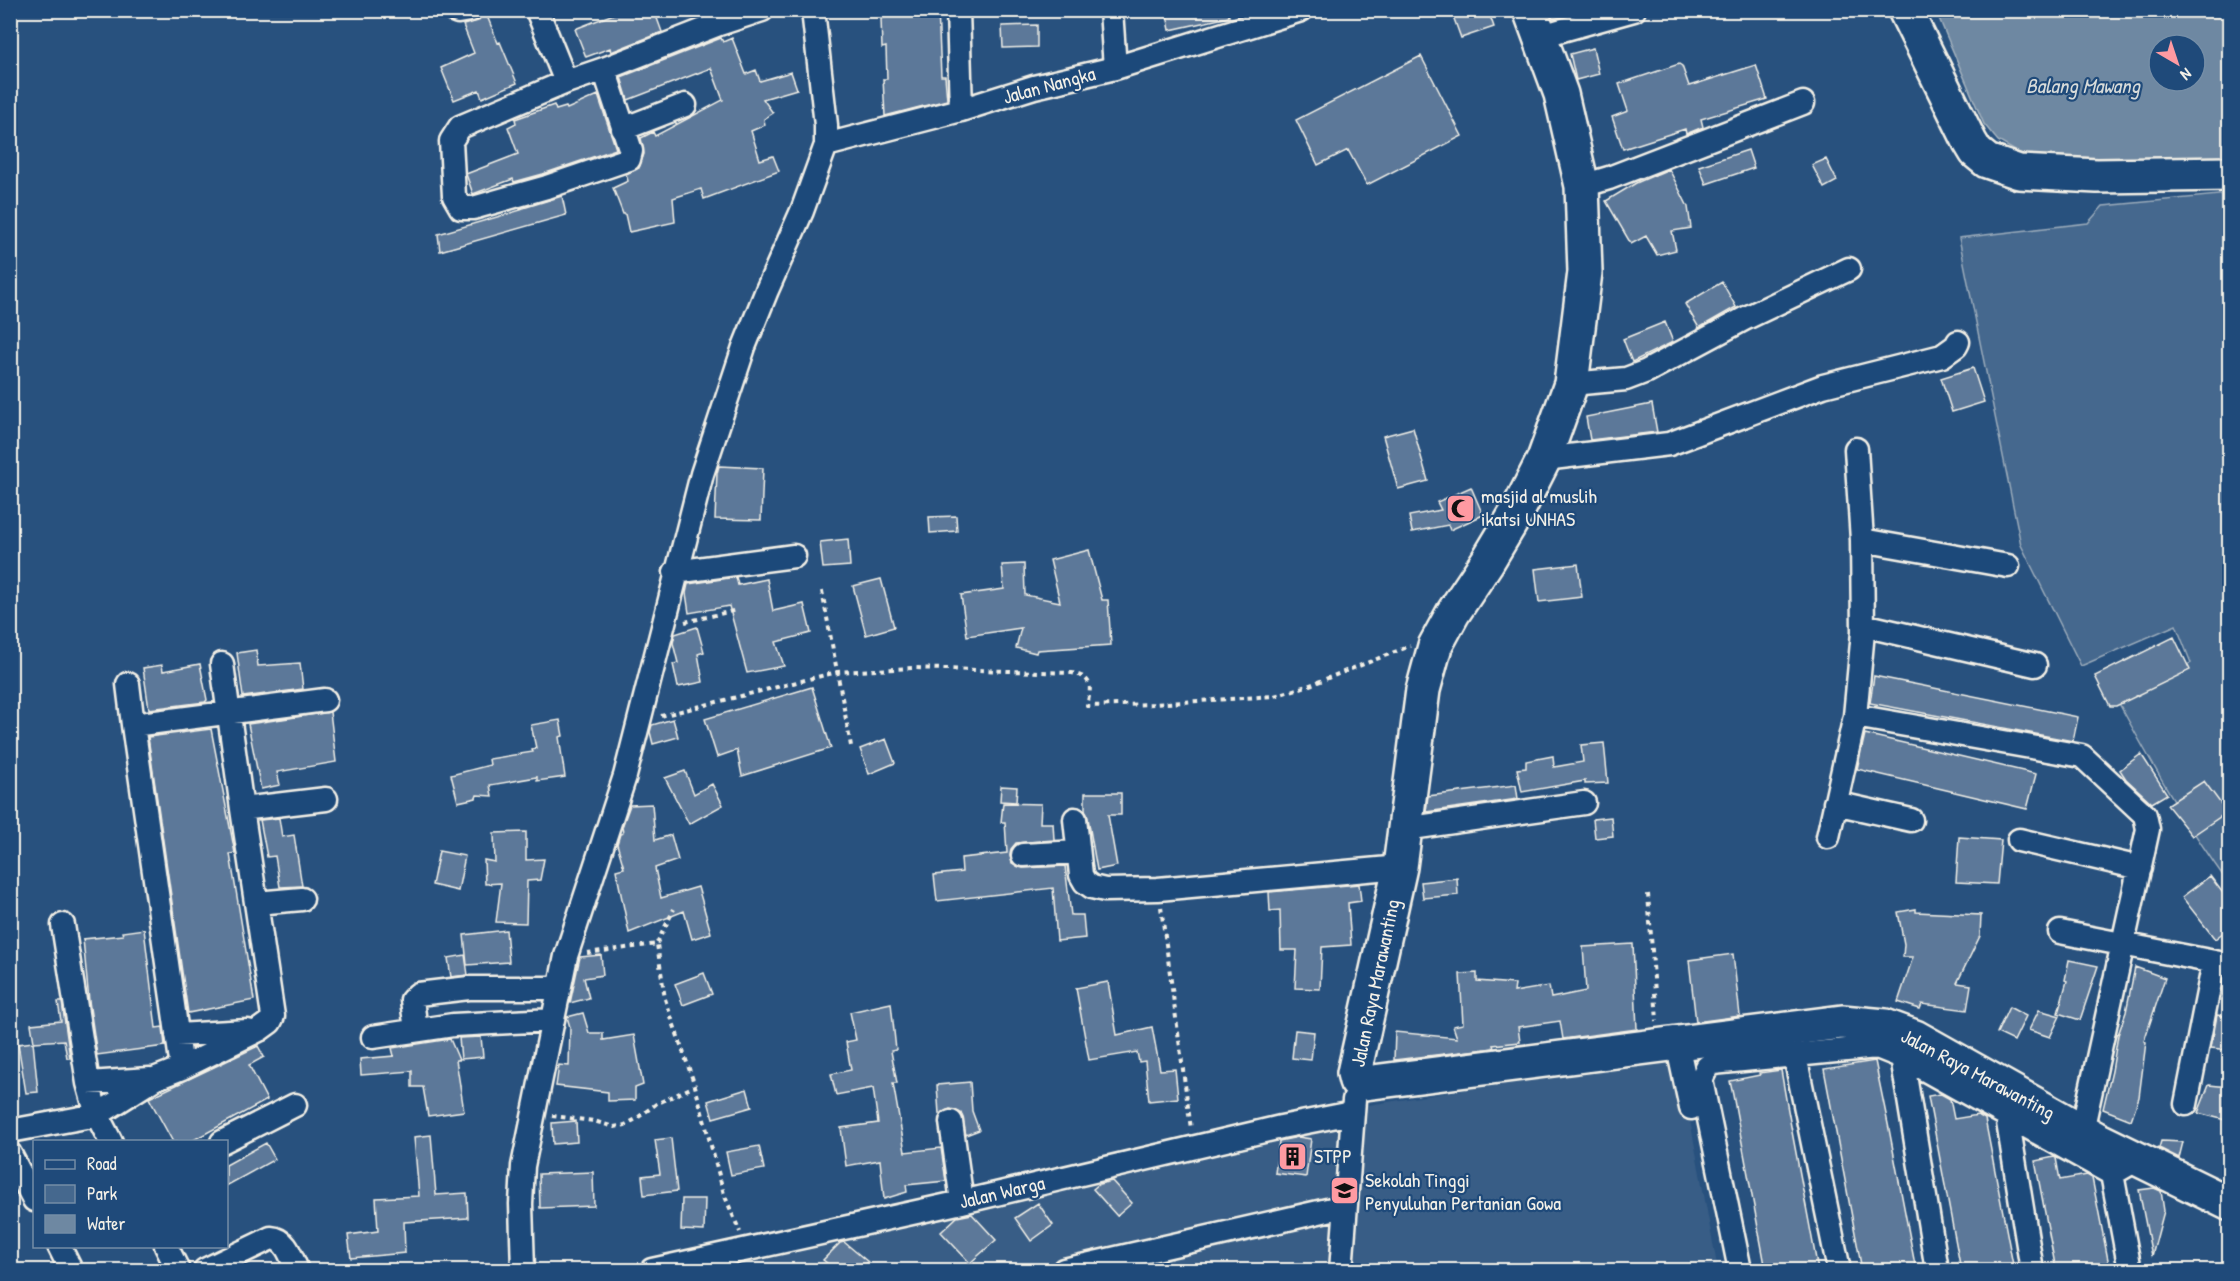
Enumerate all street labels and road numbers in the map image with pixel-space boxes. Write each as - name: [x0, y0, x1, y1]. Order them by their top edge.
- street label: Jalan Nangka: [1000, 59, 1098, 110]
- street label: Jalan Raya Marawanting: [1344, 897, 1405, 1069]
- street label: Jalan Raya Marawanting: [1897, 1022, 2060, 1126]
- street label: Jalan Warga: [957, 1169, 1047, 1214]

